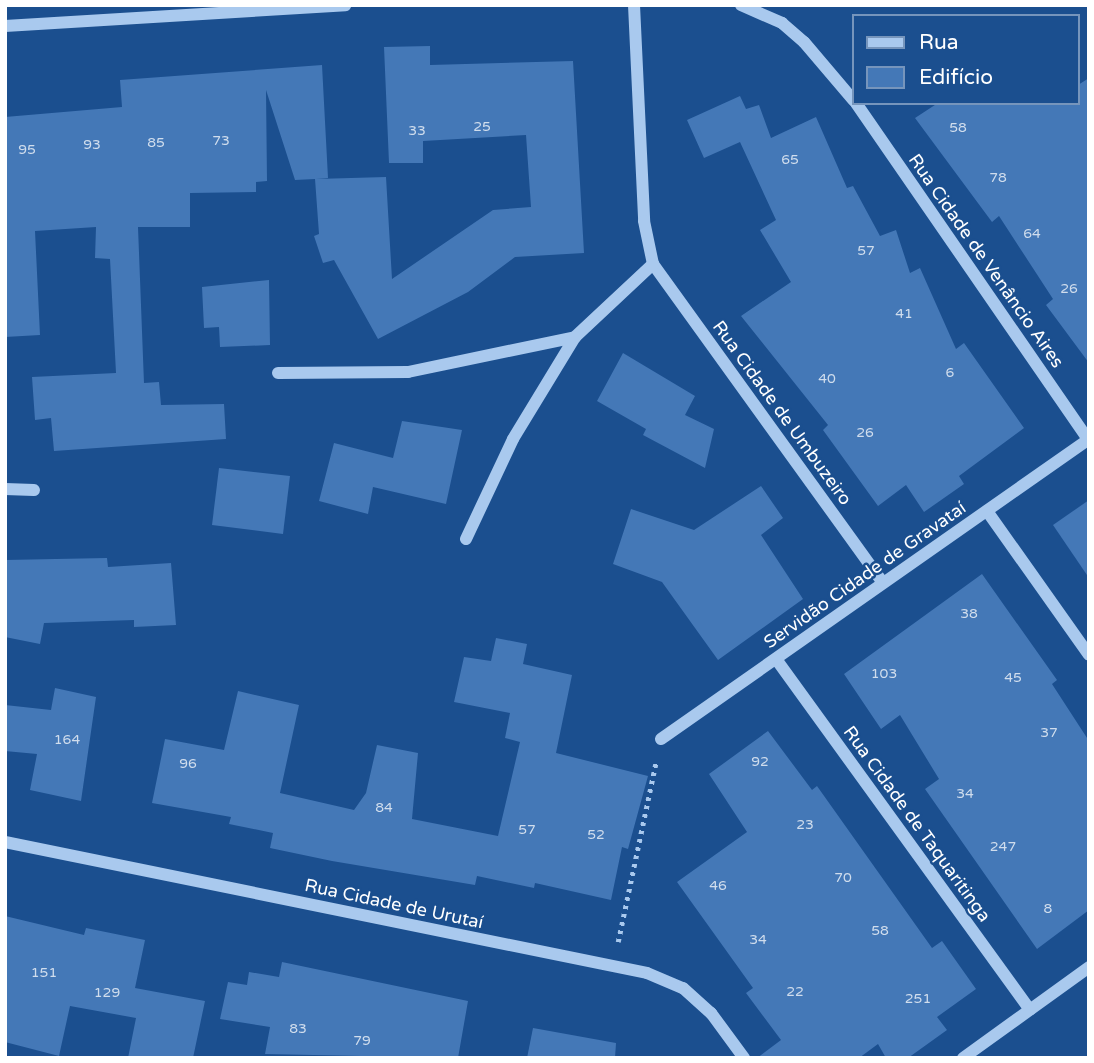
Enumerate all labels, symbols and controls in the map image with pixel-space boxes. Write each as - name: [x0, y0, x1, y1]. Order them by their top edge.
- legend: [852, 14, 1080, 105]
- text: Rua: [919, 30, 959, 55]
- text: Edifício: [919, 65, 993, 90]
- house number: 25: [473, 119, 491, 135]
- house number: 58: [949, 120, 967, 136]
- house number: 33: [408, 123, 426, 139]
- house number: 73: [212, 133, 230, 149]
- house number: 85: [147, 135, 165, 151]
- house number: 93: [83, 137, 101, 153]
- house number: 95: [18, 142, 36, 158]
- street label: Rua Cidade de Venâncio Aires: [904, 150, 1068, 372]
- house number: 65: [781, 152, 799, 168]
- house number: 78: [989, 170, 1007, 186]
- house number: 64: [1023, 226, 1041, 242]
- house number: 57: [857, 243, 875, 259]
- house number: 26: [1060, 281, 1078, 297]
- house number: 41: [895, 306, 913, 322]
- street label: Rua Cidade de Umbuzeiro: [708, 317, 856, 509]
- house number: 6: [946, 365, 954, 381]
- house number: 40: [818, 371, 836, 387]
- house number: 26: [856, 425, 874, 441]
- street label: Servidão Cidade de Gravataí: [760, 497, 970, 653]
- house number: 38: [960, 606, 978, 622]
- house number: 103: [871, 666, 897, 682]
- house number: 45: [1004, 670, 1022, 686]
- street label: Rua Cidade de Taquaritinga: [839, 722, 995, 926]
- house number: 37: [1040, 725, 1058, 741]
- house number: 164: [54, 732, 80, 748]
- house number: 92: [751, 754, 769, 770]
- house number: 96: [179, 756, 197, 772]
- house number: 34: [956, 786, 974, 802]
- house number: 84: [375, 800, 393, 816]
- house number: 23: [796, 817, 814, 833]
- house number: 57: [518, 822, 536, 838]
- house number: 52: [587, 827, 605, 843]
- house number: 247: [990, 839, 1016, 855]
- house number: 70: [834, 870, 852, 886]
- street label: Rua Cidade de Urutaí: [303, 875, 485, 933]
- house number: 46: [709, 878, 727, 894]
- house number: 8: [1044, 901, 1052, 917]
- house number: 58: [871, 923, 889, 939]
- house number: 34: [749, 932, 767, 948]
- house number: 151: [31, 965, 57, 981]
- house number: 22: [786, 984, 804, 1000]
- house number: 129: [94, 985, 120, 1001]
- house number: 251: [905, 991, 931, 1007]
- house number: 83: [289, 1021, 307, 1037]
- house number: 79: [353, 1033, 371, 1049]

